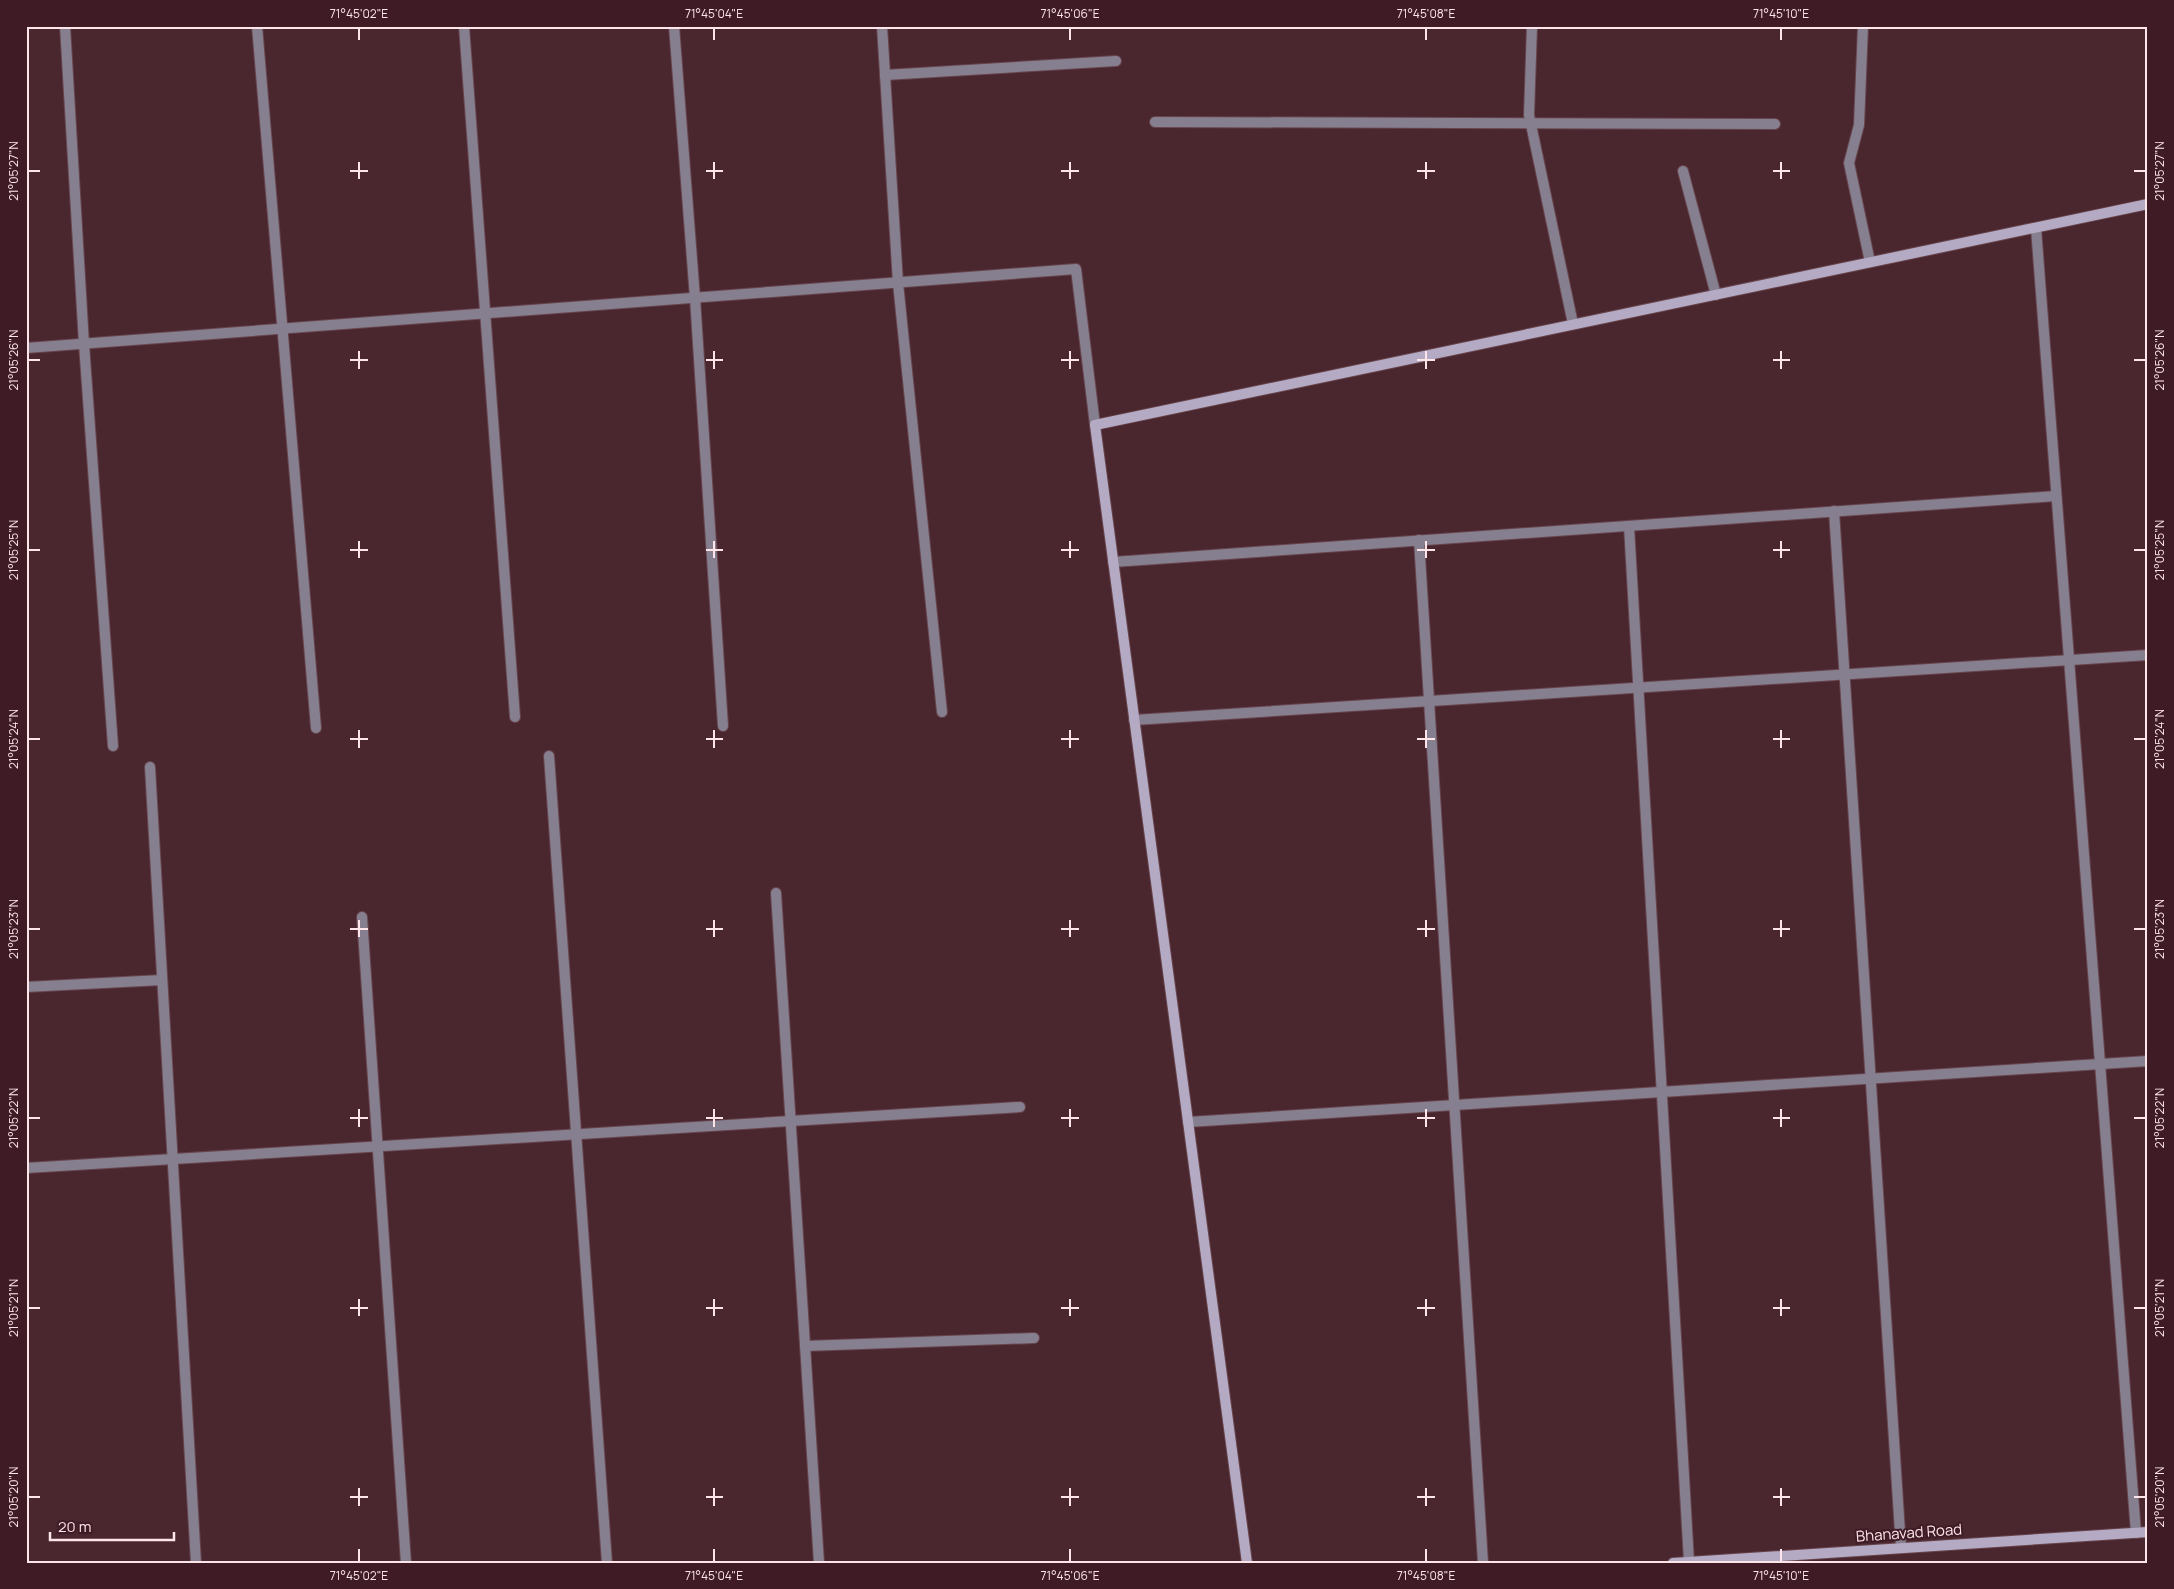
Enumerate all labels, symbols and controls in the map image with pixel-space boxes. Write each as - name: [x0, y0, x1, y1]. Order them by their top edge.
- text: 71°45'02"E: [330, 5, 388, 22]
- text: 71°45'04"E: [685, 5, 743, 22]
- text: 71°45'06"E: [1041, 5, 1100, 22]
- text: 71°45'08"E: [1397, 5, 1455, 22]
- text: 71°45'10"E: [1753, 5, 1809, 22]
- text: 21°05'27"N: [5, 141, 22, 201]
- text: 21°05'27"N: [2151, 141, 2168, 201]
- text: 21°05'26"N: [5, 330, 22, 390]
- text: 21°05'26"N: [2151, 330, 2168, 390]
- text: 21°05'25"N: [5, 520, 22, 580]
- text: 21°05'25"N: [2151, 520, 2168, 580]
- text: 21°05'24"N: [5, 709, 22, 769]
- text: 21°05'24"N: [2151, 709, 2168, 769]
- text: 21°05'23"N: [5, 899, 22, 959]
- text: 21°05'23"N: [2151, 899, 2168, 959]
- text: 21°05'22"N: [5, 1088, 22, 1148]
- text: 21°05'22"N: [2151, 1088, 2168, 1148]
- text: 21°05'21"N: [5, 1279, 22, 1337]
- text: 21°05'21"N: [2151, 1279, 2168, 1337]
- text: 21°05'20"N: [5, 1467, 22, 1527]
- text: 21°05'20"N: [2151, 1467, 2168, 1527]
- scale bar: [50, 1509, 174, 1541]
- text: 20 m: [58, 1516, 91, 1537]
- street label: Bhanavad Road: [1855, 1518, 1963, 1547]
- text: 71°45'02"E: [330, 1567, 388, 1584]
- text: 71°45'04"E: [685, 1567, 743, 1584]
- text: 71°45'06"E: [1041, 1567, 1100, 1584]
- text: 71°45'08"E: [1397, 1567, 1455, 1584]
- text: 71°45'10"E: [1753, 1567, 1809, 1584]

